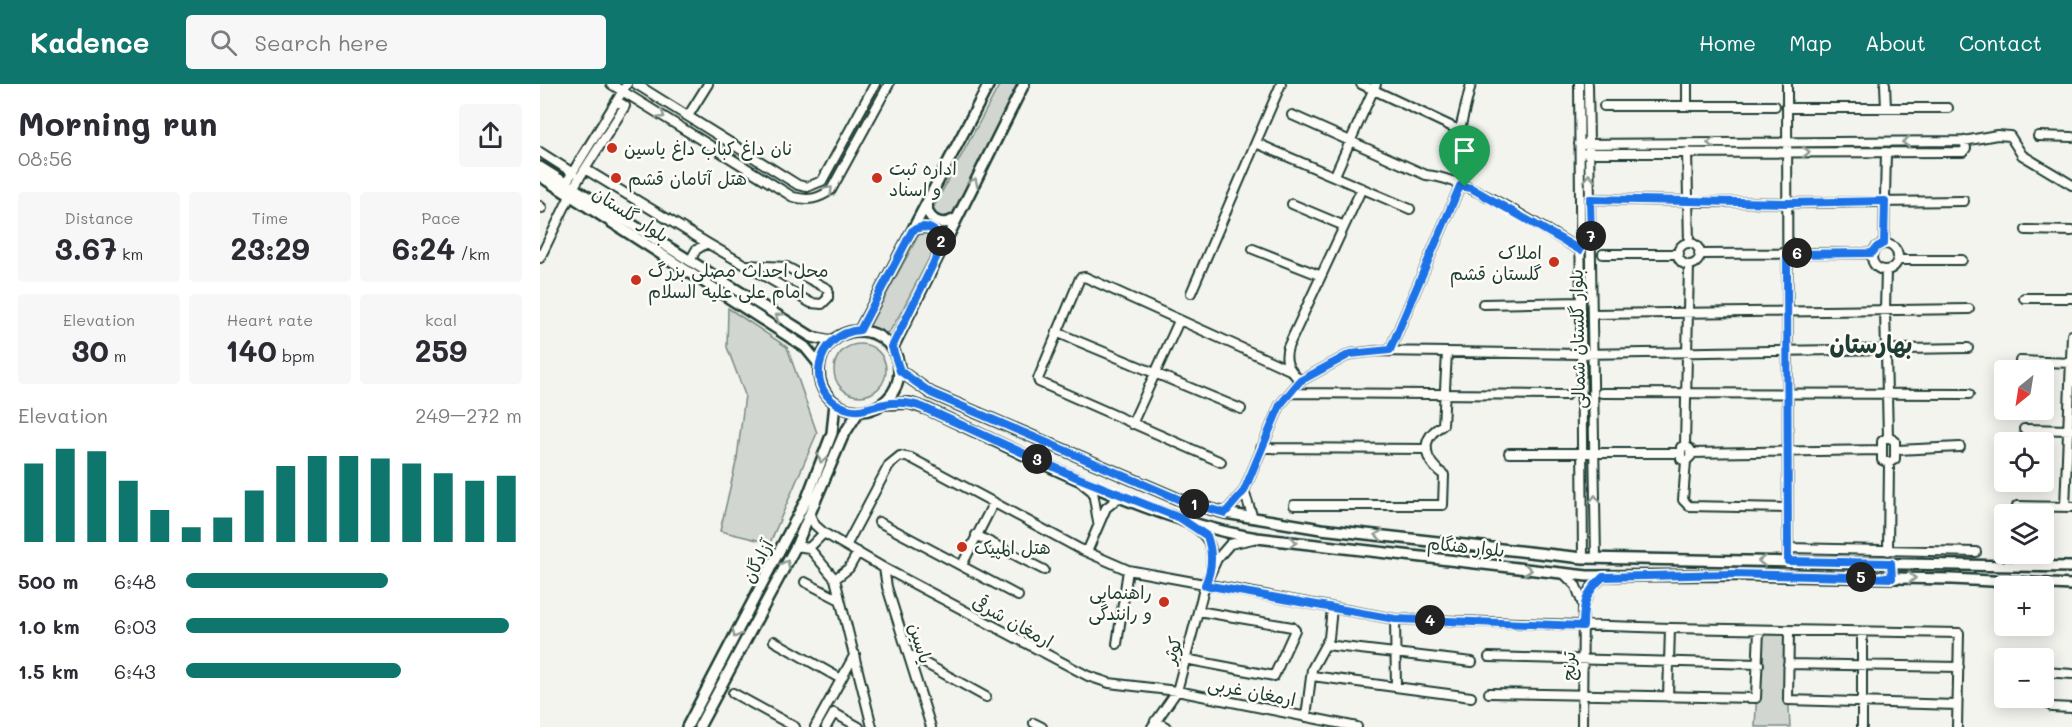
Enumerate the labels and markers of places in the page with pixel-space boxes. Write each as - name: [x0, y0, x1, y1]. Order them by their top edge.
- pin: [1439, 125, 1490, 187]
- place label: نان داغ كباب داغ ياسين: [624, 136, 792, 161]
- marker: نان داغ كباب داغ ياسين: [605, 141, 619, 155]
- place label: اداره ثبت و اسناد: [889, 156, 957, 201]
- place label: هتل آتامان قشم: [628, 166, 747, 193]
- marker: هتل آتامان قشم: [609, 171, 623, 185]
- marker: اداره ثبت و اسناد: [870, 171, 884, 185]
- pin: 7: [1576, 221, 1606, 251]
- pin: 2: [926, 226, 956, 256]
- pin: 6: [1782, 238, 1812, 268]
- place label: املاک گلستان قشم: [1450, 240, 1542, 288]
- marker: املاک گلستان قشم: [1547, 255, 1561, 269]
- place label: محل احداث مصلی بزرگ امام علی علیه السلام: [648, 258, 829, 306]
- marker: محل احداث مصلی بزرگ امام علی علیه السلام: [629, 273, 643, 287]
- pin: 3: [1022, 444, 1052, 474]
- pin: 1: [1179, 489, 1209, 519]
- place label: هتل المپیک: [974, 535, 1051, 560]
- marker: هتل المپیک: [955, 540, 969, 554]
- pin: 5: [1846, 562, 1876, 592]
- place label: راهنمایی و رانندگی: [1089, 580, 1152, 625]
- marker: راهنمایی و رانندگی: [1157, 595, 1171, 609]
- pin: 4: [1415, 605, 1445, 635]

